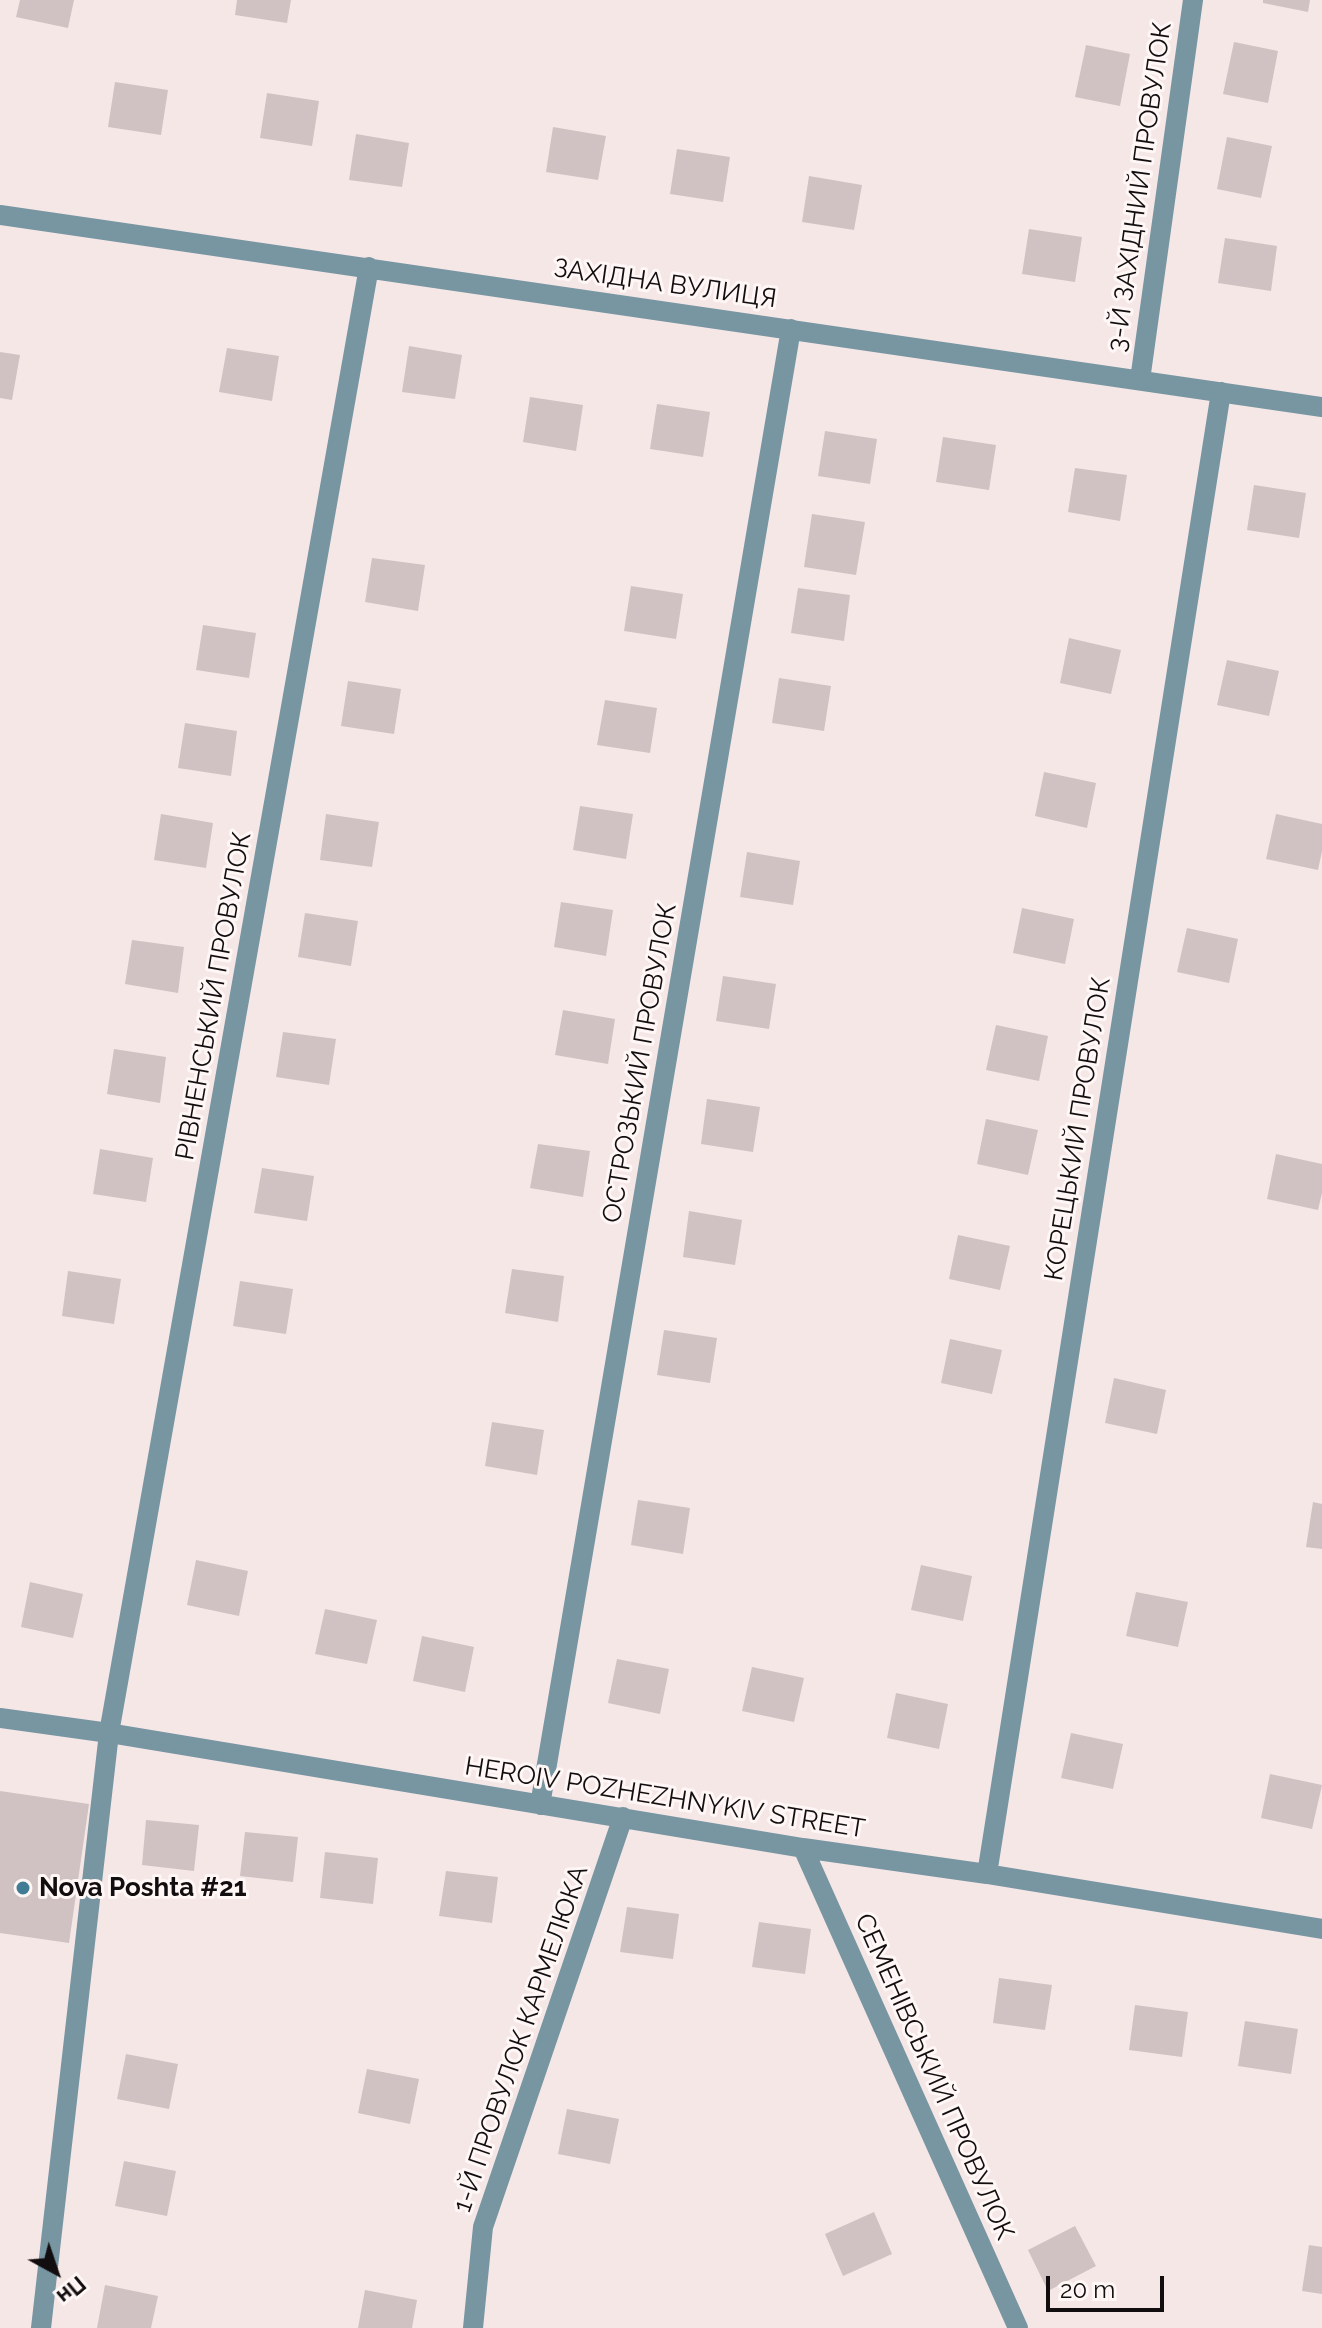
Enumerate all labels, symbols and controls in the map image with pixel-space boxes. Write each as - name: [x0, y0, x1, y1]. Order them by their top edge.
- street label: 3-Й ЗАХІДНИЙ ПРОВУЛОК: [1101, 20, 1179, 354]
- street label: ЗАХІДНА ВУЛИЦЯ: [552, 253, 778, 315]
- street label: РІВНЕНСЬКИЙ ПРОВУЛОК: [170, 829, 258, 1163]
- street label: ОСТРОЗЬКИЙ ПРОВУЛОК: [597, 901, 683, 1225]
- street label: КОРЕЦЬКИЙ ПРОВУЛОК: [1039, 975, 1117, 1283]
- street label: HEROIV POZHEZHNYKIV STREET: [463, 1751, 867, 1845]
- street label: 1-Й ПРОВУЛОК КАРМЕЛЮКА: [447, 1862, 595, 2216]
- place label: Nova Poshta #21: [39, 1872, 247, 1904]
- marker: Nova Poshta #21: [14, 1879, 32, 1897]
- street label: СЕМЕНІВСЬКИЙ ПРОВУЛОК: [848, 1909, 1020, 2245]
- north arrow: [16, 2232, 96, 2312]
- scale bar: [1050, 2260, 1168, 2310]
- text: Пн: [52, 2271, 91, 2310]
- text: 20 m: [1060, 2275, 1115, 2304]

